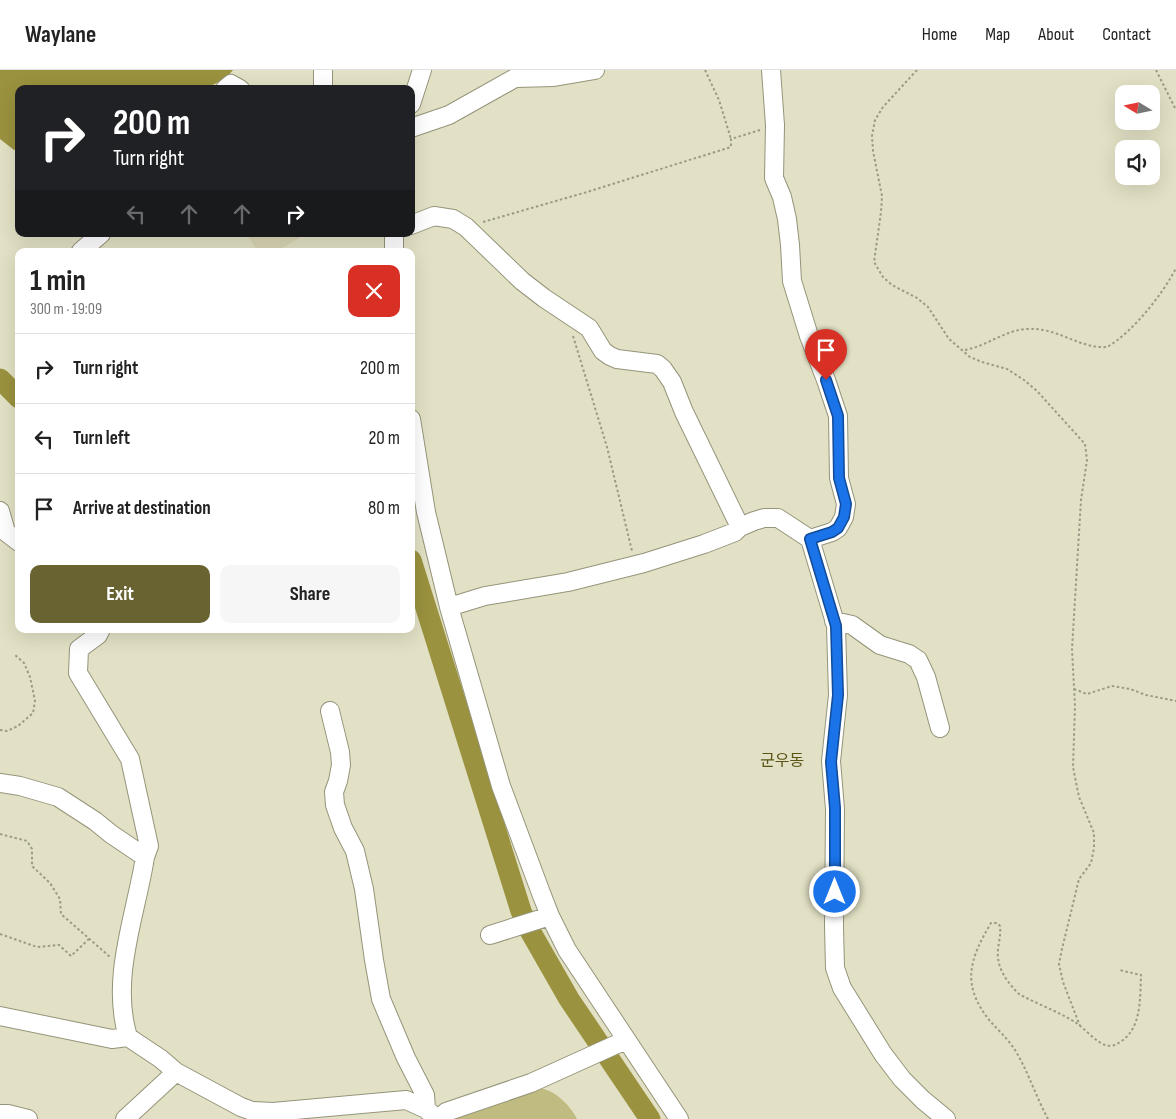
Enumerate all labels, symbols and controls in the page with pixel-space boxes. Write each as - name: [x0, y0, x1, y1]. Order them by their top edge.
- text: Waylane: [25, 20, 96, 49]
- text: Home: [922, 24, 957, 45]
- text: Map: [985, 24, 1010, 45]
- text: About: [1038, 24, 1074, 45]
- text: Contact: [1102, 24, 1151, 45]
- north arrow: [1115, 85, 1160, 130]
- map controls: [1115, 85, 1160, 185]
- text: 200 m: [113, 102, 190, 145]
- icon: right: [30, 105, 95, 170]
- button: sound: [1115, 140, 1160, 185]
- text: Turn right: [113, 145, 184, 172]
- icon: left: [122, 200, 150, 228]
- icon: ahead: [175, 200, 203, 228]
- icon: ahead: [228, 200, 256, 228]
- icon: right: [281, 200, 309, 228]
- text: 1 min: [30, 263, 86, 299]
- button: close: [348, 265, 400, 317]
- text: 300 m · 19:09: [30, 300, 102, 319]
- pin: [805, 329, 847, 380]
- icon: arrive: [812, 336, 840, 364]
- icon: right: [30, 355, 58, 383]
- text: Turn right: [73, 357, 138, 380]
- text: 200 m: [360, 357, 400, 380]
- icon: left: [30, 425, 58, 453]
- text: Turn left: [73, 427, 130, 450]
- text: 20 m: [368, 427, 400, 450]
- icon: arrive: [30, 495, 58, 523]
- text: Arrive at destination: [73, 497, 211, 520]
- text: 80 m: [368, 497, 400, 520]
- button: Exit: [30, 565, 210, 623]
- button: Share: [220, 565, 400, 623]
- district label: 군우동: [760, 752, 804, 771]
- position arrow: [808, 865, 860, 917]

